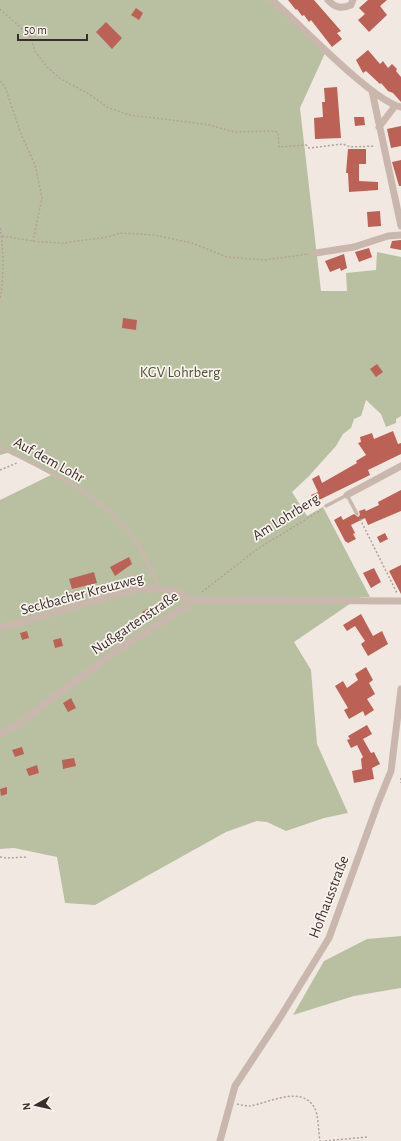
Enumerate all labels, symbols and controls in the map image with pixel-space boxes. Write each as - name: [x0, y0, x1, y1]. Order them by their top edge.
- scale bar: [18, 16, 87, 42]
- text: 50 m: [24, 24, 47, 36]
- park label: KGV Lohrberg: [140, 365, 221, 380]
- street label: Auf dem Lohr: [11, 435, 87, 486]
- street label: Am Lohrberg: [250, 490, 323, 543]
- street label: Seckbacher Kreuzweg: [19, 570, 146, 618]
- street label: Nußgartenstraße: [89, 588, 181, 658]
- street label: Hofhausstraße: [306, 854, 352, 940]
- north arrow: [16, 1085, 56, 1125]
- text: N: [21, 1102, 33, 1111]

